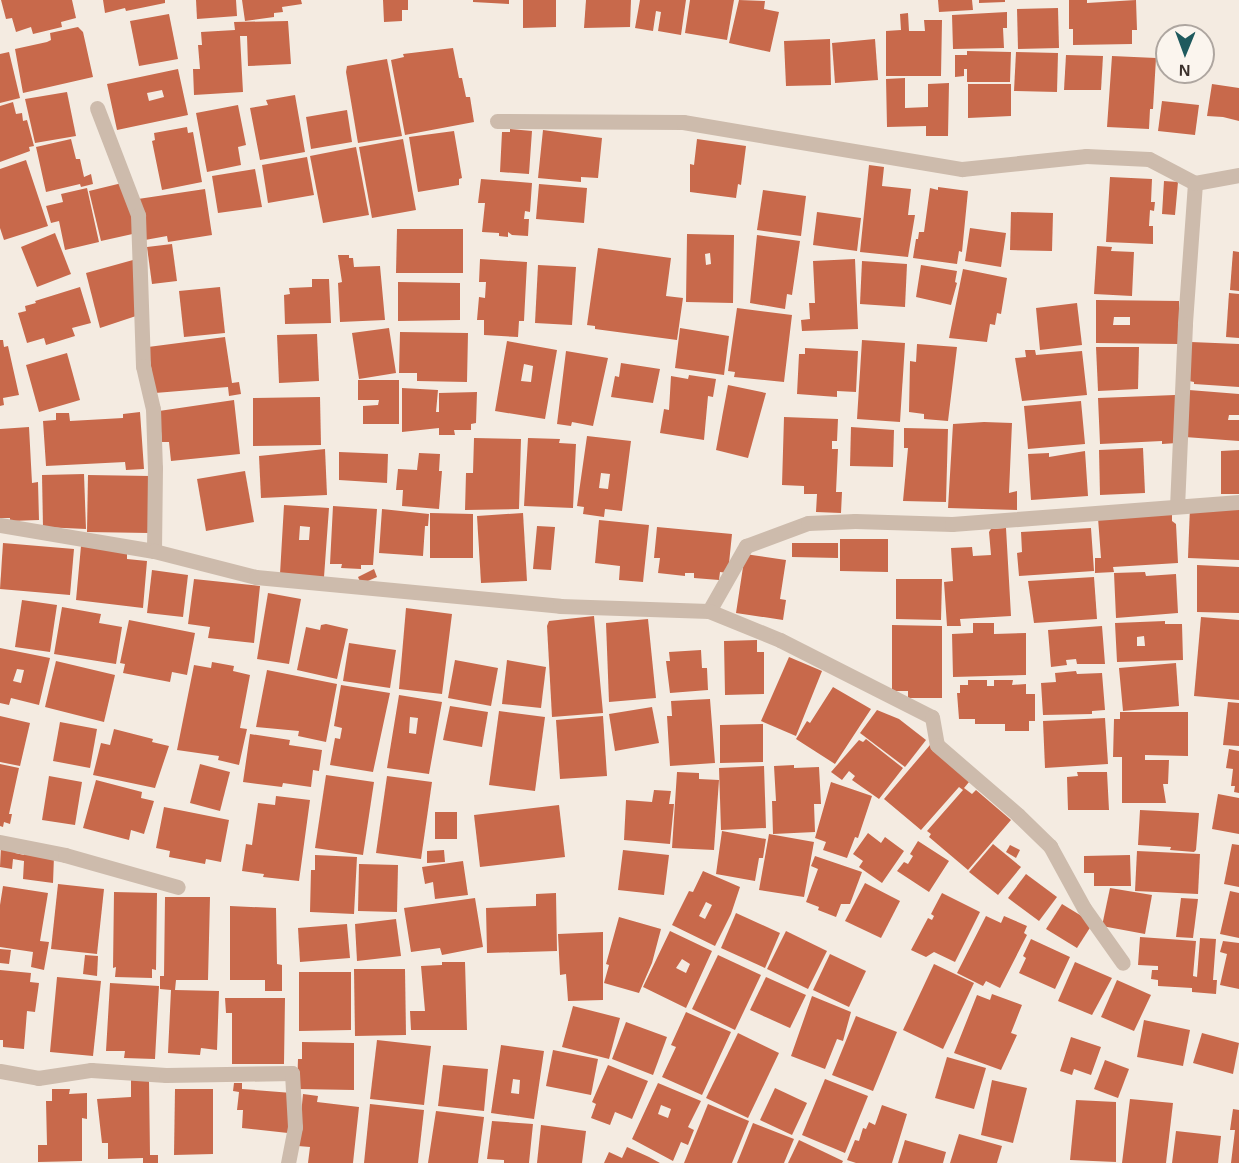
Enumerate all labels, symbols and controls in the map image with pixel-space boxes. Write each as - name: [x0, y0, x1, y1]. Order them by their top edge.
- north arrow: [1155, 24, 1215, 84]
- text: N: [1179, 62, 1191, 79]

